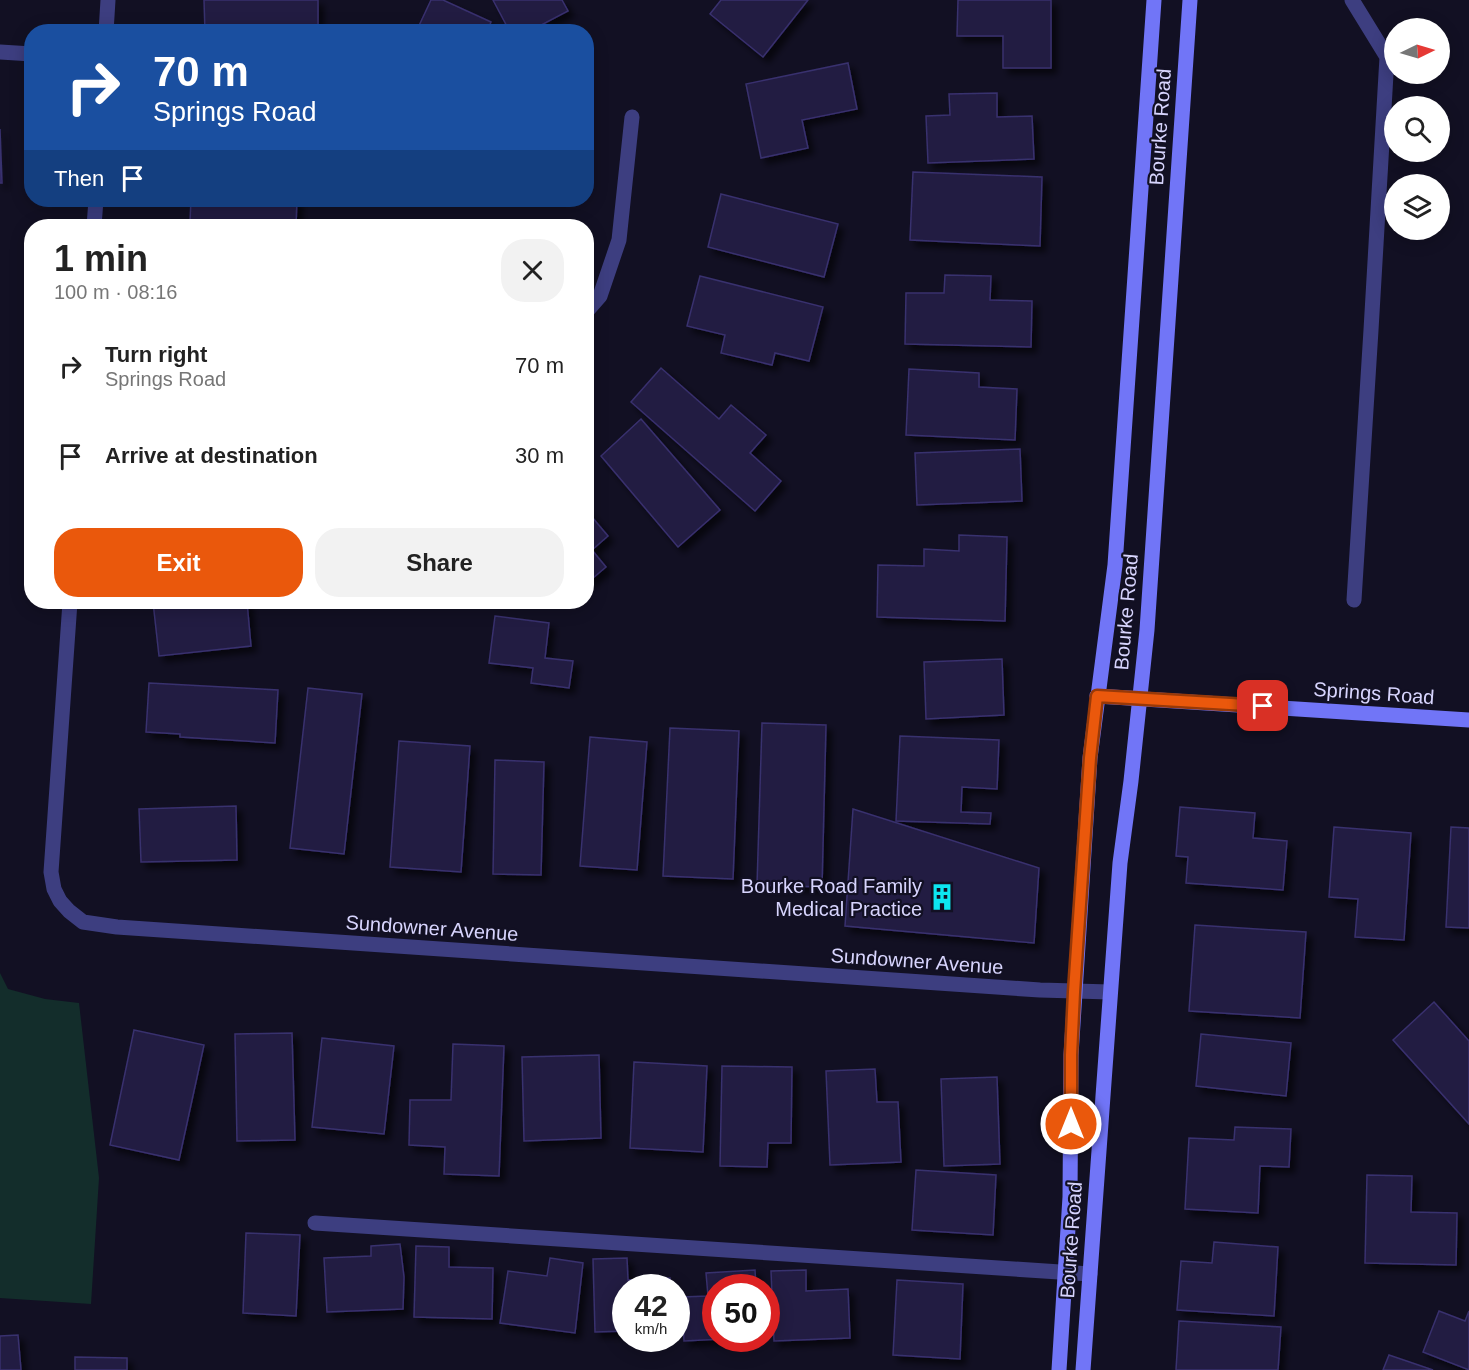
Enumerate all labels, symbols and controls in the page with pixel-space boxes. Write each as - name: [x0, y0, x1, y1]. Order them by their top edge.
- north arrow: [1384, 18, 1450, 84]
- map controls: [1384, 18, 1450, 240]
- icon: right: [54, 48, 132, 126]
- text: 70 m: [153, 48, 249, 95]
- street label: Bourke Road: [1145, 68, 1175, 186]
- button: search: [1384, 96, 1450, 162]
- text: Springs Road: [153, 97, 317, 127]
- icon: arrive: [116, 162, 149, 195]
- text: Then: [54, 166, 104, 191]
- button: layers: [1384, 174, 1450, 240]
- text: 1 min: [54, 238, 148, 279]
- button: close: [501, 239, 564, 302]
- text: 100 m · 08:16: [54, 281, 177, 303]
- text: Turn right: [105, 342, 207, 367]
- icon: right: [54, 350, 87, 383]
- text: 70 m: [515, 353, 564, 378]
- text: Springs Road: [105, 368, 226, 390]
- icon: arrive: [54, 440, 87, 473]
- text: Arrive at destination: [105, 443, 318, 468]
- text: 30 m: [515, 443, 564, 468]
- button: Exit: [54, 528, 303, 597]
- button: Share: [315, 528, 564, 597]
- street label: Bourke Road: [1110, 553, 1142, 671]
- street label: Springs Road: [1313, 678, 1435, 708]
- pin: [1237, 680, 1288, 731]
- icon: arrive: [1246, 689, 1279, 722]
- place label: Bourke Road Family Medical Practice: [741, 875, 922, 920]
- building icon: Bourke Road Family Medical Practice: [927, 882, 957, 912]
- street label: Sundowner Avenue: [345, 911, 519, 945]
- street label: Sundowner Avenue: [830, 944, 1004, 978]
- position arrow: [1039, 1092, 1103, 1156]
- street label: Bourke Road: [1056, 1181, 1086, 1299]
- speed limit sign: 50: [702, 1274, 780, 1352]
- text: 42: [634, 1289, 668, 1322]
- text: km/h: [635, 1320, 667, 1337]

